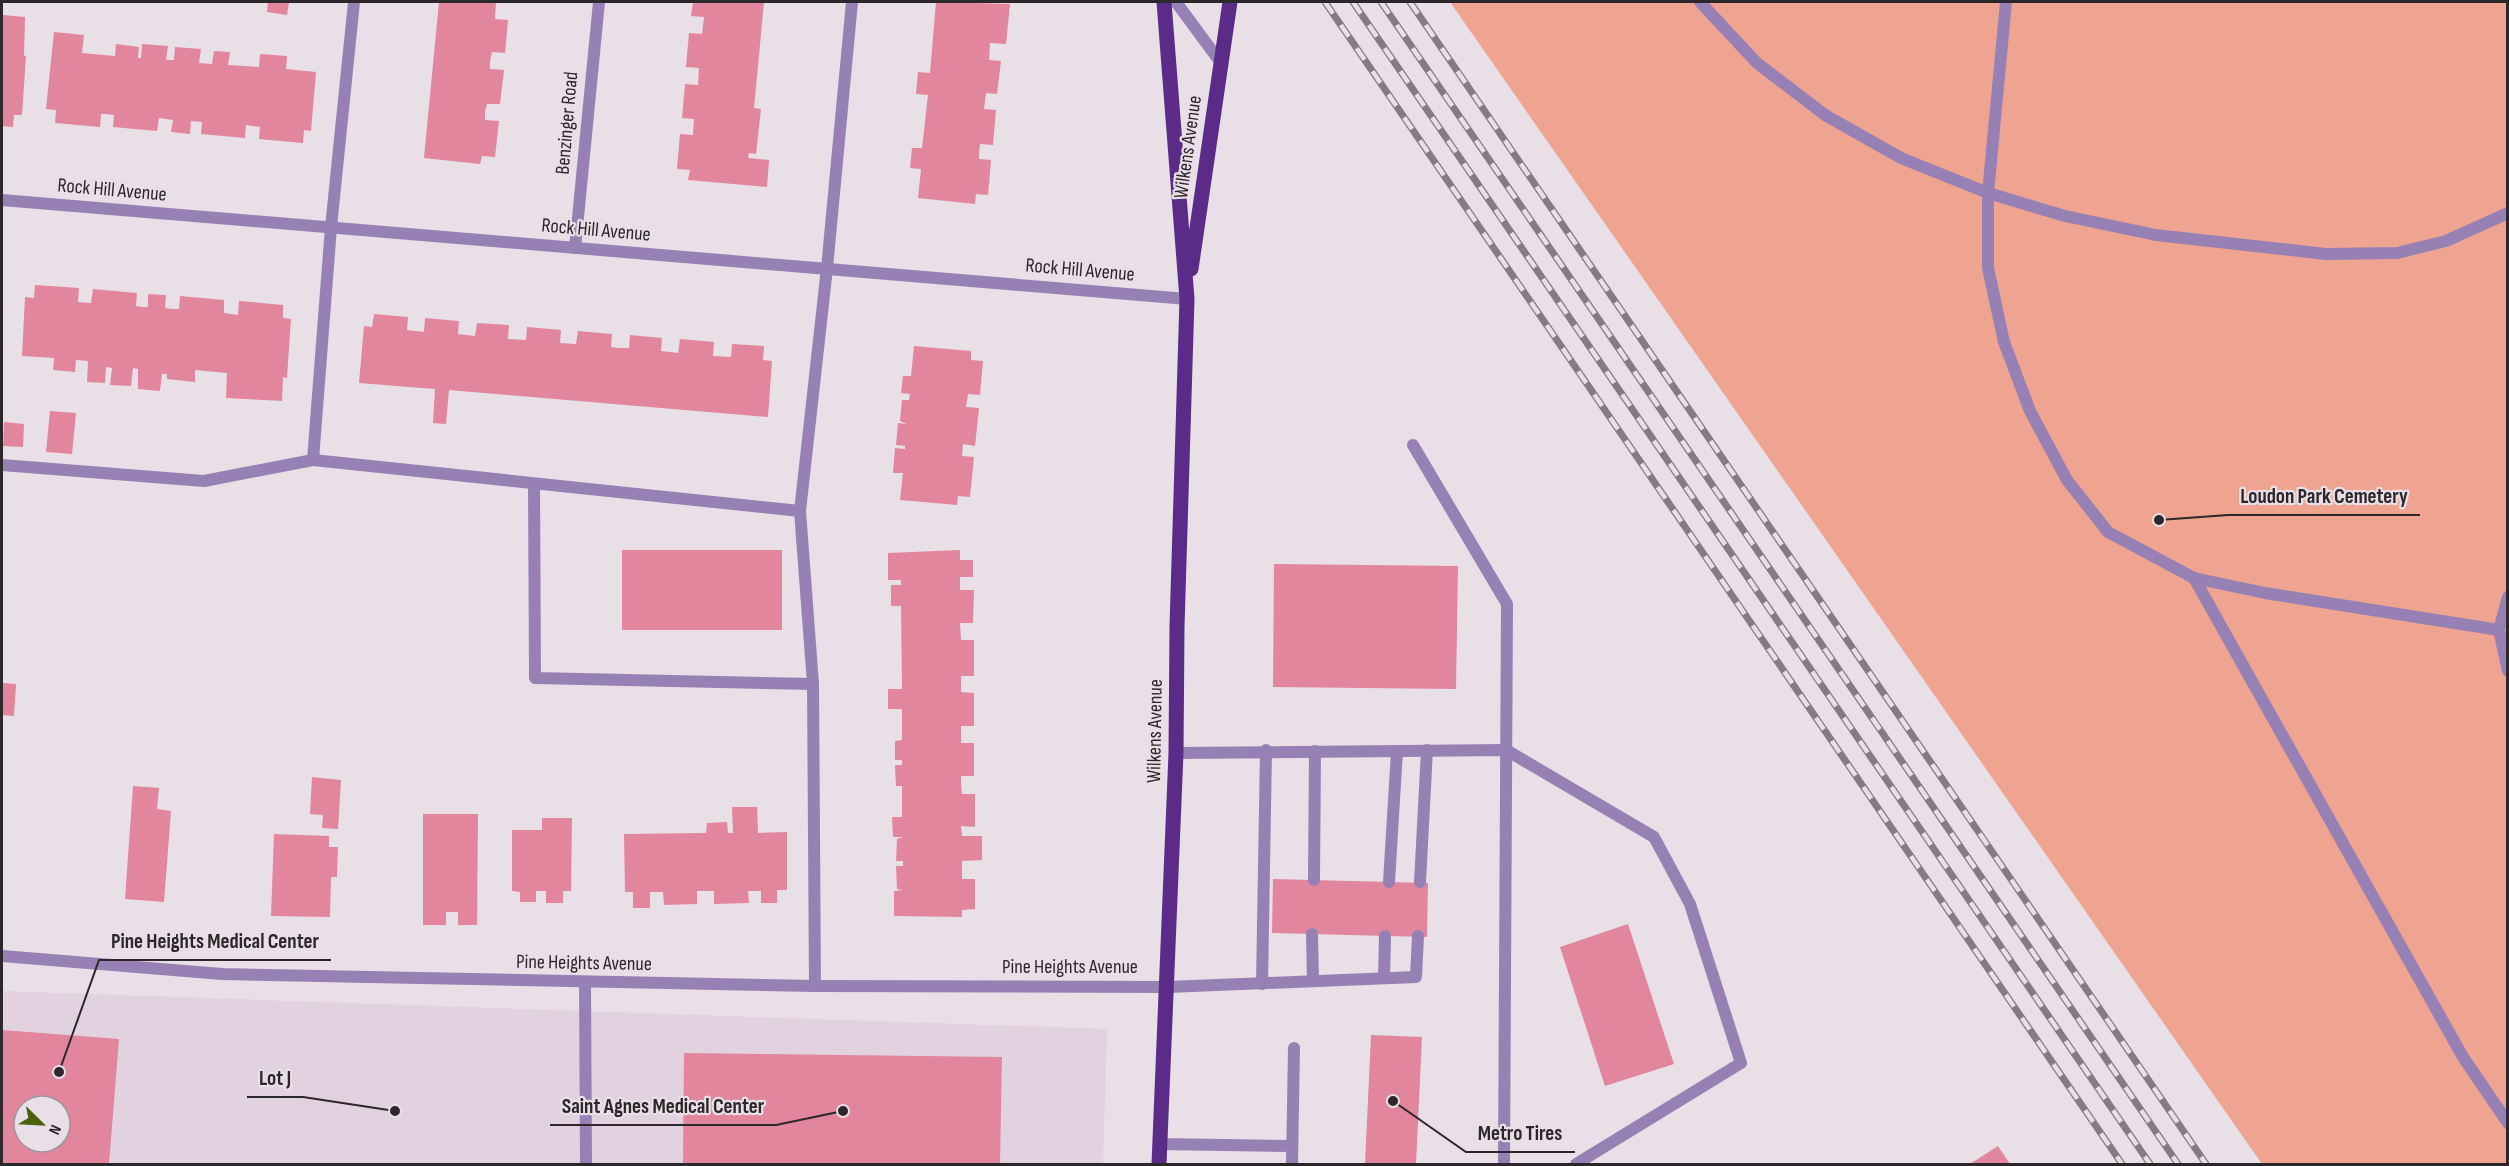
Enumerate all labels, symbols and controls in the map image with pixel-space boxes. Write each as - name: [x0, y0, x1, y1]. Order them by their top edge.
- street label: Benzinger Road: [551, 71, 583, 175]
- street label: Wilkens Avenue: [1169, 94, 1207, 200]
- street label: Rock Hill Avenue: [56, 173, 168, 207]
- street label: Rock Hill Avenue: [540, 213, 652, 247]
- street label: Rock Hill Avenue: [1024, 253, 1136, 287]
- callout: Loudon Park Cemetery: [2228, 476, 2420, 515]
- text: Loudon Park Cemetery: [2240, 484, 2408, 509]
- street label: Wilkens Avenue: [1142, 679, 1168, 783]
- callout: Pine Heights Medical Center: [99, 921, 331, 960]
- text: Pine Heights Medical Center: [111, 929, 320, 954]
- street label: Pine Heights Avenue: [516, 950, 652, 976]
- street label: Pine Heights Avenue: [1002, 955, 1138, 979]
- callout: Lot J: [247, 1058, 303, 1097]
- text: Lot J: [259, 1066, 291, 1091]
- callout: Saint Agnes Medical Center: [550, 1086, 776, 1125]
- north arrow: [12, 1094, 72, 1154]
- text: Saint Agnes Medical Center: [562, 1094, 765, 1119]
- callout: Metro Tires: [1466, 1113, 1575, 1152]
- text: Metro Tires: [1478, 1121, 1562, 1146]
- text: N: [44, 1122, 65, 1137]

